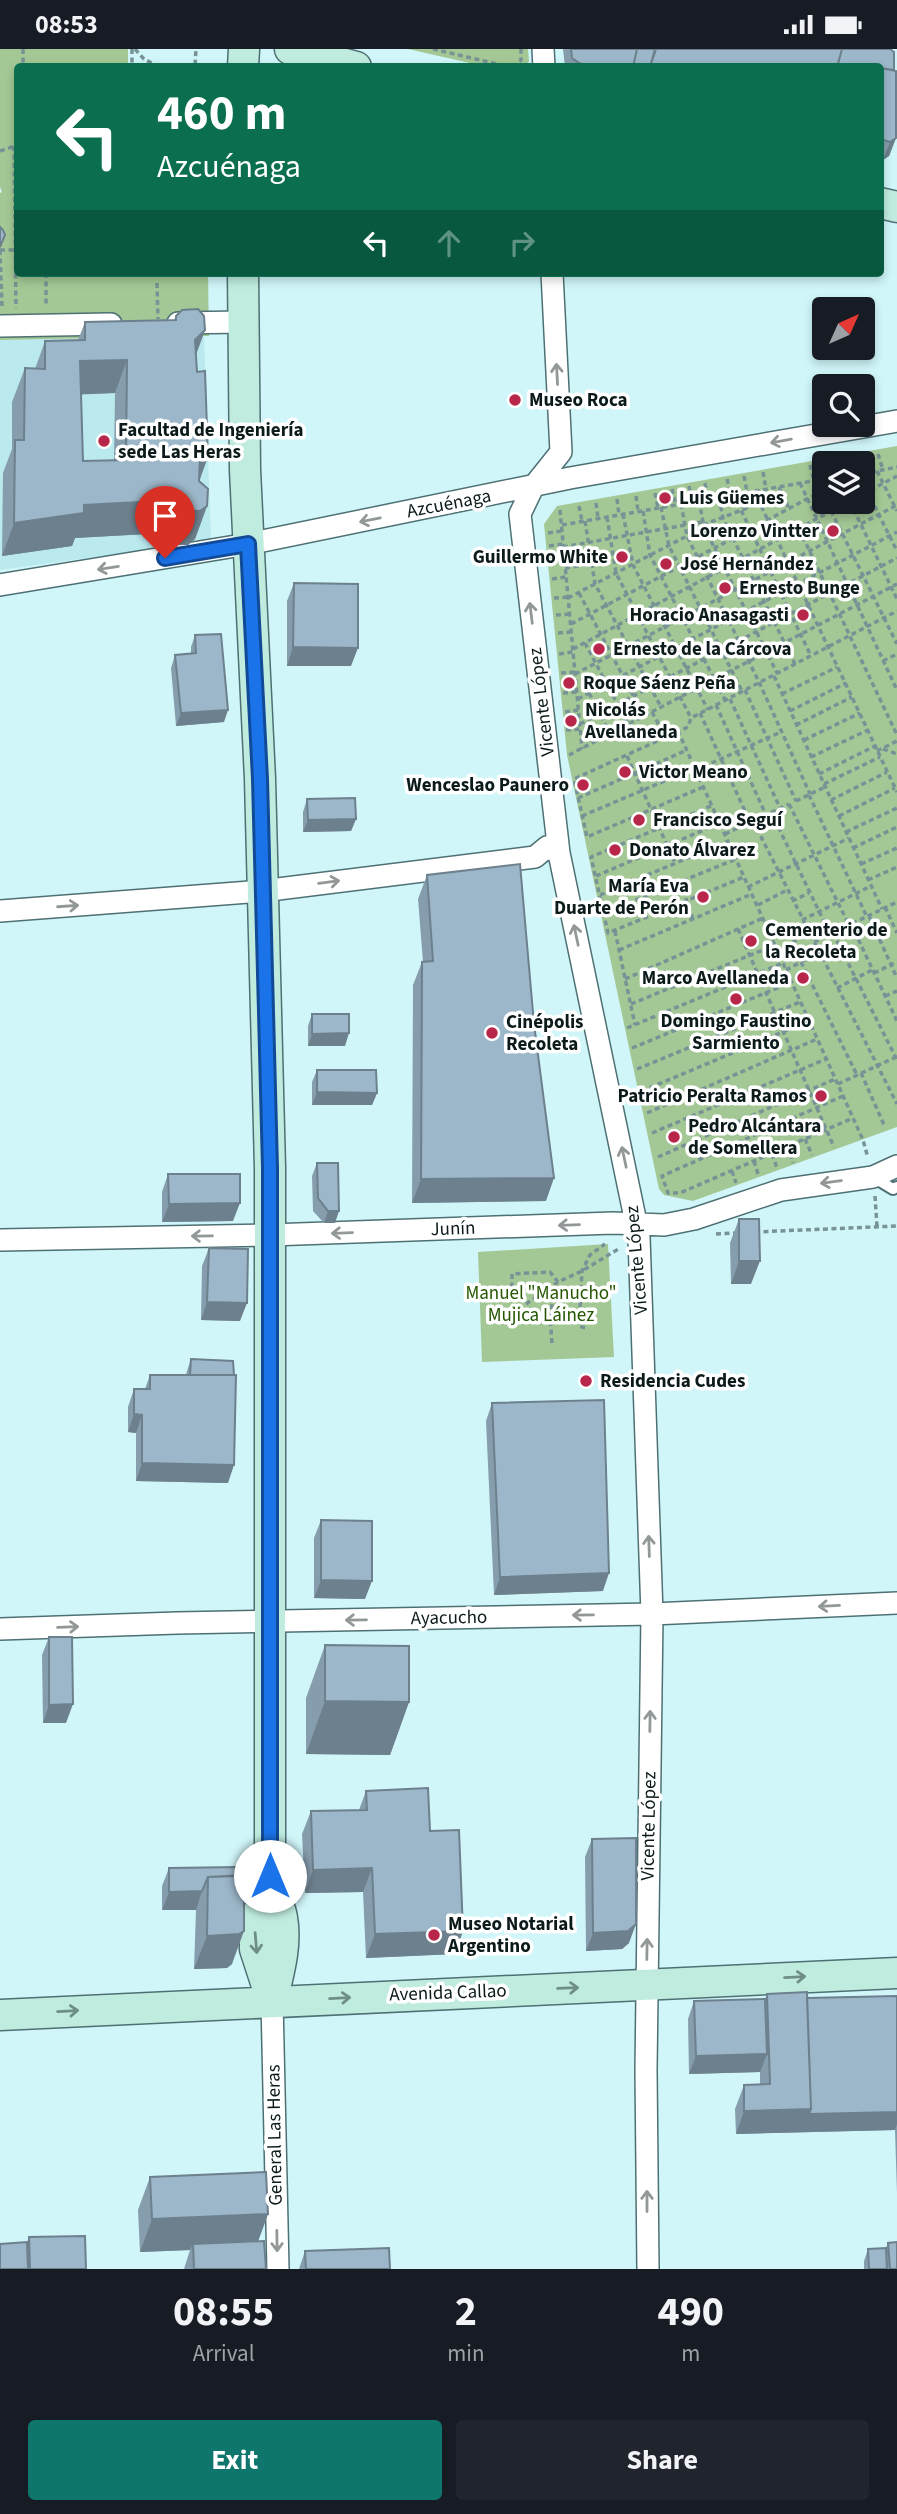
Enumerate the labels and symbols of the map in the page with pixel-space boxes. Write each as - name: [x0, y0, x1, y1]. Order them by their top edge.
- north arrow: [812, 297, 875, 361]
- one-way arrow: [551, 363, 564, 386]
- place label: Museo Roca: [529, 387, 628, 414]
- marker: Museo Roca: [507, 392, 523, 408]
- place label: Facultad de Ingeniería sede Las Heras: [118, 417, 303, 466]
- marker: Facultad de Ingeniería sede Las Heras: [96, 433, 112, 449]
- one-way arrow: [771, 435, 793, 448]
- street label: Azcuénaga: [404, 483, 494, 525]
- place label: Luis Güemes: [679, 485, 784, 512]
- pin: [135, 486, 195, 558]
- marker: Luis Güemes: [657, 490, 673, 506]
- one-way arrow: [359, 514, 382, 527]
- place label: Lorenzo Vintter: [690, 518, 819, 545]
- marker: Lorenzo Vintter: [825, 523, 841, 539]
- place label: Guillermo White: [473, 544, 608, 571]
- marker: Guillermo White: [614, 549, 630, 565]
- place label: José Hernández: [680, 551, 814, 578]
- marker: José Hernández: [658, 556, 674, 572]
- one-way arrow: [97, 562, 120, 575]
- place label: Ernesto Bunge: [739, 575, 860, 602]
- marker: Ernesto Bunge: [717, 580, 733, 596]
- one-way arrow: [525, 602, 538, 624]
- place label: Horacio Anasagasti: [630, 602, 789, 629]
- marker: Horacio Anasagasti: [795, 607, 811, 623]
- place label: Ernesto de la Cárcova: [613, 636, 792, 663]
- marker: Ernesto de la Cárcova: [591, 641, 607, 657]
- street label: Vicente López: [522, 646, 562, 758]
- place label: Roque Sáenz Peña: [583, 670, 736, 697]
- marker: Roque Sáenz Peña: [561, 675, 577, 691]
- place label: Nicolás Avellaneda: [584, 697, 678, 746]
- marker: Nicolás Avellaneda: [563, 713, 579, 729]
- place label: Victor Meano: [638, 759, 748, 786]
- marker: Victor Meano: [617, 764, 633, 780]
- place label: Wenceslao Paunero: [406, 772, 569, 799]
- marker: Wenceslao Paunero: [575, 777, 591, 793]
- place label: Francisco Seguí: [653, 807, 784, 834]
- marker: Francisco Seguí: [631, 812, 647, 828]
- place label: Donato Álvarez: [629, 837, 755, 864]
- marker: Donato Álvarez: [607, 842, 623, 858]
- place label: María Eva Duarte de Perón: [554, 873, 689, 922]
- one-way arrow: [318, 876, 340, 889]
- marker: María Eva Duarte de Perón: [695, 889, 711, 905]
- one-way arrow: [56, 899, 79, 912]
- place label: Cementerio de la Recoleta: [765, 917, 888, 966]
- one-way arrow: [569, 924, 583, 947]
- marker: Cementerio de la Recoleta: [743, 933, 759, 949]
- place label: Marco Avellaneda: [642, 965, 789, 992]
- marker: Marco Avellaneda: [795, 970, 811, 986]
- marker: Domingo Faustino Sarmiento: [728, 991, 744, 1007]
- place label: Domingo Faustino Sarmiento: [660, 1008, 812, 1057]
- place label: Cinépolis Recoleta: [506, 1009, 584, 1058]
- marker: Cinépolis Recoleta: [484, 1025, 500, 1041]
- place label: Patricio Peralta Ramos: [617, 1083, 807, 1110]
- marker: Patricio Peralta Ramos: [813, 1088, 829, 1104]
- place label: Pedro Alcántara de Somellera: [688, 1113, 821, 1162]
- marker: Pedro Alcántara de Somellera: [666, 1129, 682, 1145]
- one-way arrow: [616, 1146, 630, 1169]
- one-way arrow: [821, 1175, 843, 1188]
- street label: Vicente López: [619, 1204, 655, 1316]
- street label: Junín: [430, 1215, 476, 1243]
- one-way arrow: [558, 1218, 581, 1231]
- one-way arrow: [331, 1226, 354, 1239]
- one-way arrow: [191, 1230, 214, 1243]
- park label: Manuel "Manucho" Mujica Láinez: [465, 1280, 617, 1329]
- place label: Residencia Cudes: [600, 1368, 745, 1395]
- marker: Residencia Cudes: [578, 1373, 594, 1389]
- one-way arrow: [643, 1535, 656, 1558]
- one-way arrow: [818, 1600, 841, 1613]
- street label: Ayacucho: [410, 1604, 488, 1632]
- one-way arrow: [572, 1609, 595, 1622]
- one-way arrow: [345, 1613, 368, 1626]
- one-way arrow: [56, 1620, 79, 1633]
- one-way arrow: [643, 1710, 657, 1733]
- street label: Vicente López: [635, 1771, 663, 1881]
- position arrow: [233, 1839, 307, 1913]
- place label: Museo Notarial Argentino: [447, 1911, 574, 1960]
- marker: Museo Notarial Argentino: [426, 1927, 442, 1943]
- one-way arrow: [250, 1931, 263, 1954]
- one-way arrow: [640, 1938, 654, 1961]
- one-way arrow: [783, 1971, 806, 1984]
- street label: Avenida Callao: [389, 1977, 507, 2009]
- one-way arrow: [556, 1981, 579, 1994]
- one-way arrow: [329, 1991, 352, 2004]
- one-way arrow: [56, 2005, 79, 2018]
- street label: General Las Heras: [260, 2064, 290, 2206]
- one-way arrow: [640, 2190, 654, 2213]
- one-way arrow: [271, 2229, 284, 2252]

